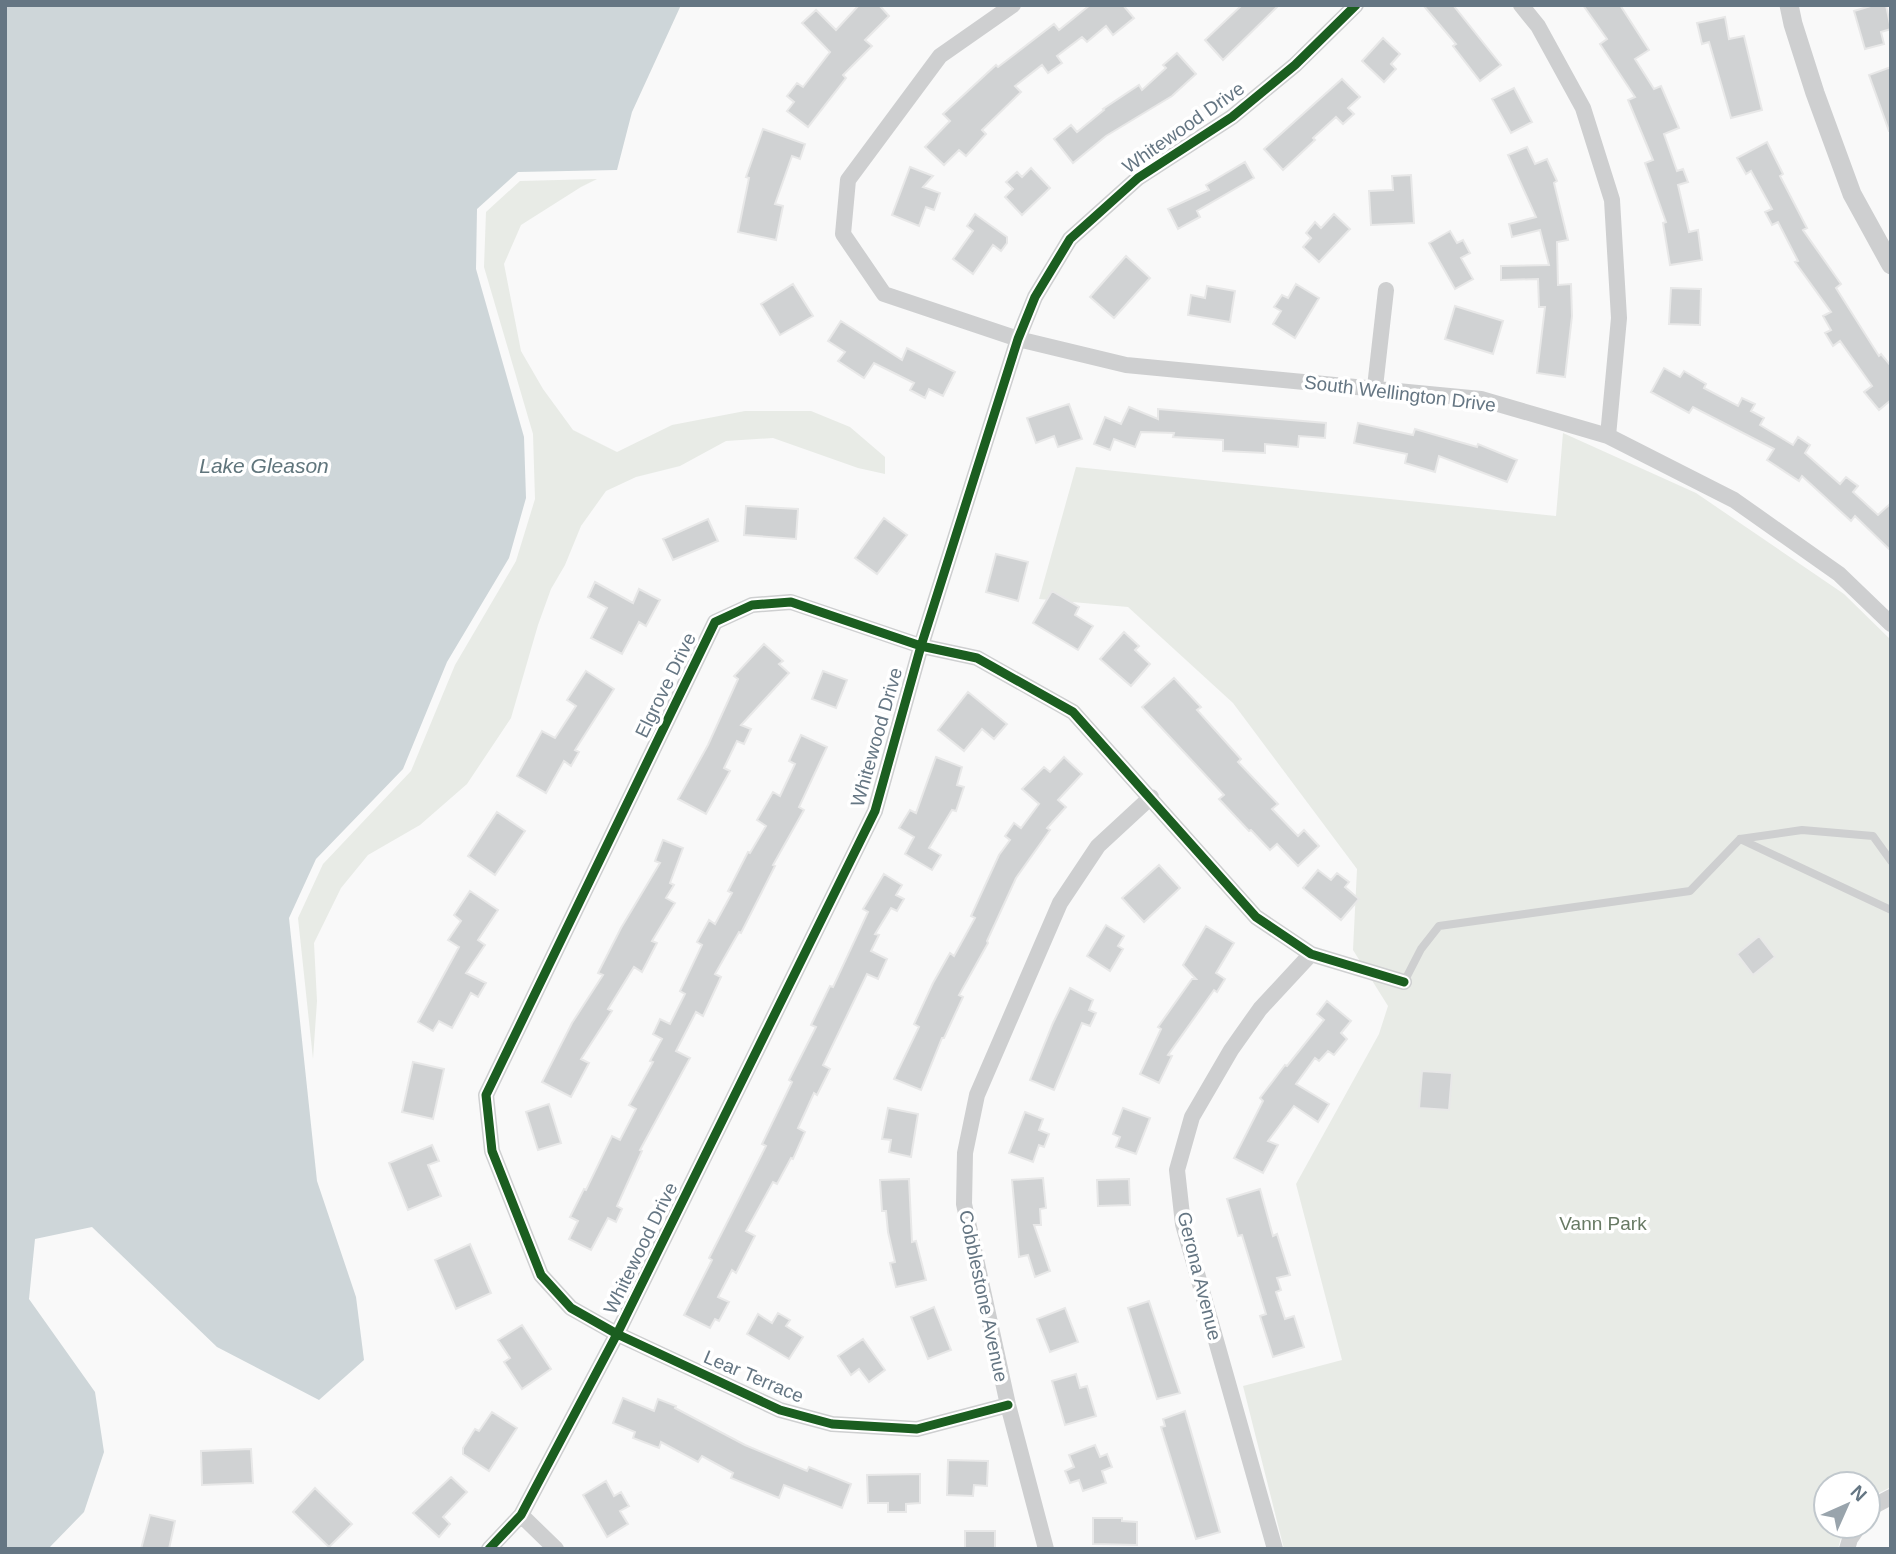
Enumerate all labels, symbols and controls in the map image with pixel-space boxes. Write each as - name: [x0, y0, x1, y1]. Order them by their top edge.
- street label: Whitewood Drive: [1118, 78, 1248, 177]
- street label: South Wellington Drive: [1303, 371, 1497, 416]
- water label: Lake Gleason: [199, 454, 329, 477]
- street label: Elgrove Drive: [631, 629, 700, 741]
- street label: Whitewood Drive: [847, 665, 906, 809]
- street label: Whitewood Drive: [600, 1179, 681, 1317]
- street label: Cobblestone Avenue: [955, 1208, 1012, 1384]
- street label: Gerona Avenue: [1173, 1210, 1226, 1343]
- park label: Vann Park: [1559, 1213, 1647, 1234]
- street label: Lear Terrace: [701, 1346, 807, 1407]
- north arrow: [1812, 1470, 1882, 1540]
- text: N: [1846, 1481, 1871, 1506]

